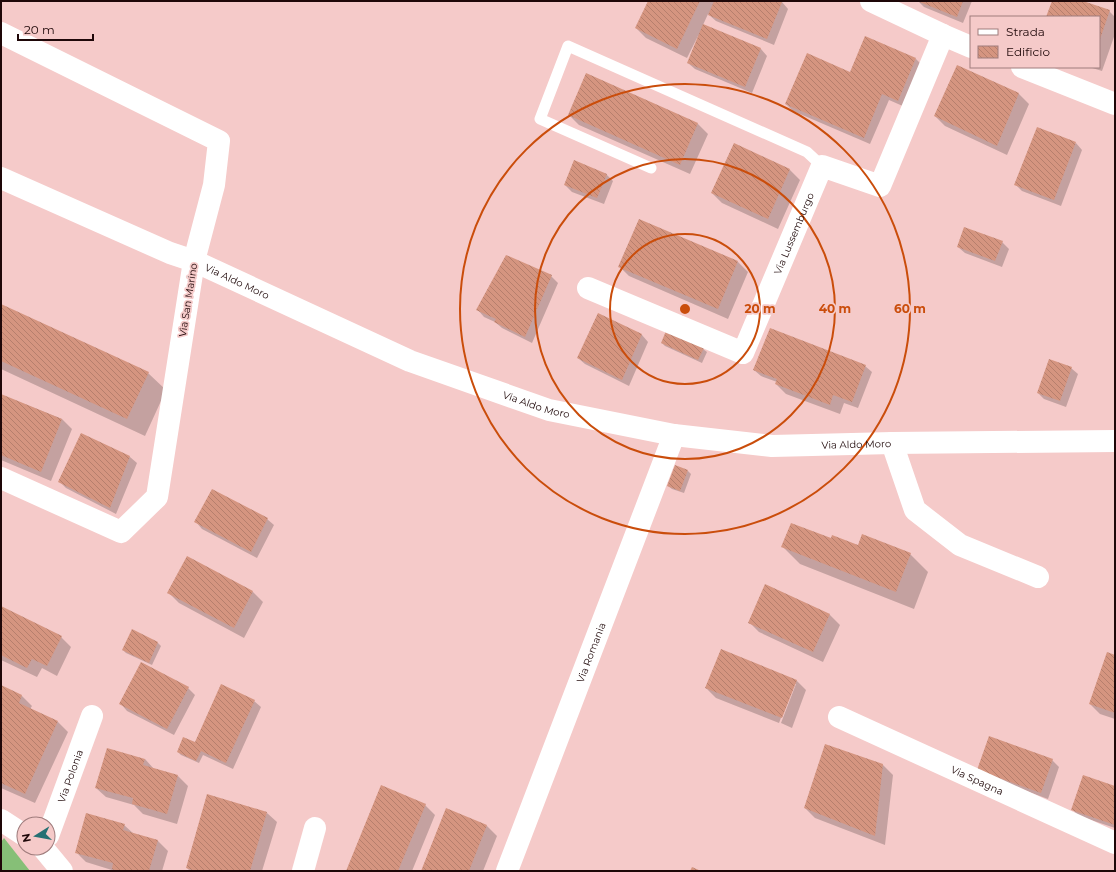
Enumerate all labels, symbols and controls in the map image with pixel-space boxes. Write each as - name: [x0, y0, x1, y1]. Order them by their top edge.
- scale bar: [18, 16, 93, 42]
- legend: [970, 16, 1100, 68]
- text: 20 m: [24, 22, 55, 37]
- text: Strada: [1006, 24, 1045, 39]
- text: Edificio: [1006, 44, 1050, 59]
- street label: Via Lussemburgo: [771, 190, 817, 276]
- street label: Via Aldo Moro: [203, 261, 272, 302]
- street label: Via San Marino: [176, 262, 200, 338]
- text: 20 m: [744, 301, 776, 316]
- text: 40 m: [819, 301, 851, 316]
- text: 60 m: [894, 301, 926, 316]
- centre of rings: [678, 302, 692, 316]
- street label: Via Aldo Moro: [501, 388, 571, 421]
- street label: Via Aldo Moro: [821, 437, 891, 451]
- street label: Via Romania: [573, 621, 608, 684]
- street label: Via Polonia: [54, 748, 86, 804]
- street label: Via Spagna: [949, 763, 1006, 798]
- north arrow: [16, 816, 56, 856]
- text: N: [18, 832, 34, 844]

